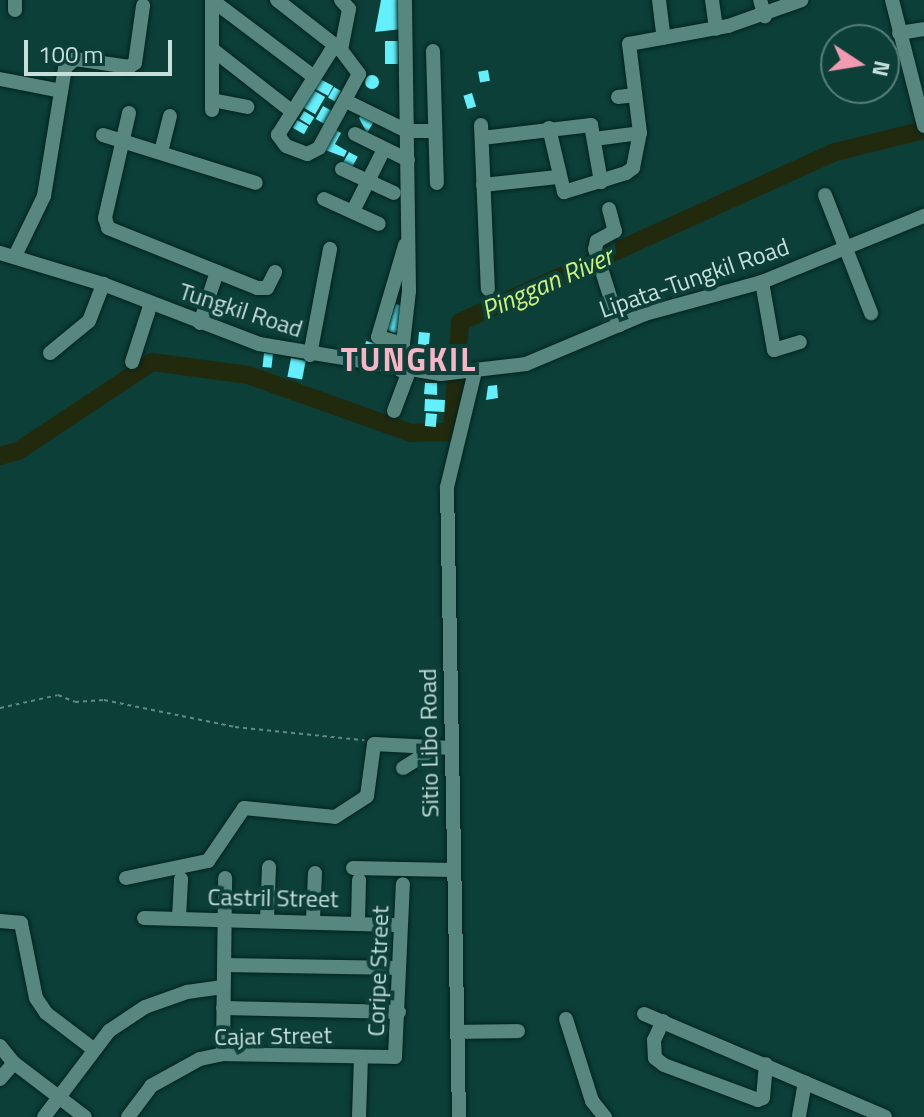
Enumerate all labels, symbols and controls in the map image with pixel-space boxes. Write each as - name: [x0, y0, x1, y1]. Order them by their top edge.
- scale bar: [28, 24, 176, 74]
- north arrow: [820, 24, 900, 104]
- text: 100 m: [38, 36, 104, 72]
- text: N: [863, 58, 900, 80]
- street label: Lipata-Tungkil Road: [595, 232, 793, 324]
- water label: Pinggan River: [477, 240, 617, 326]
- street label: Tungkil Road: [176, 277, 306, 343]
- district label: TUNGKIL: [341, 340, 477, 378]
- street label: Sitio Libo Road: [413, 668, 445, 818]
- street label: Castril Street: [207, 882, 339, 914]
- street label: Coripe Street: [361, 905, 395, 1037]
- street label: Cajar Street: [214, 1021, 332, 1051]

